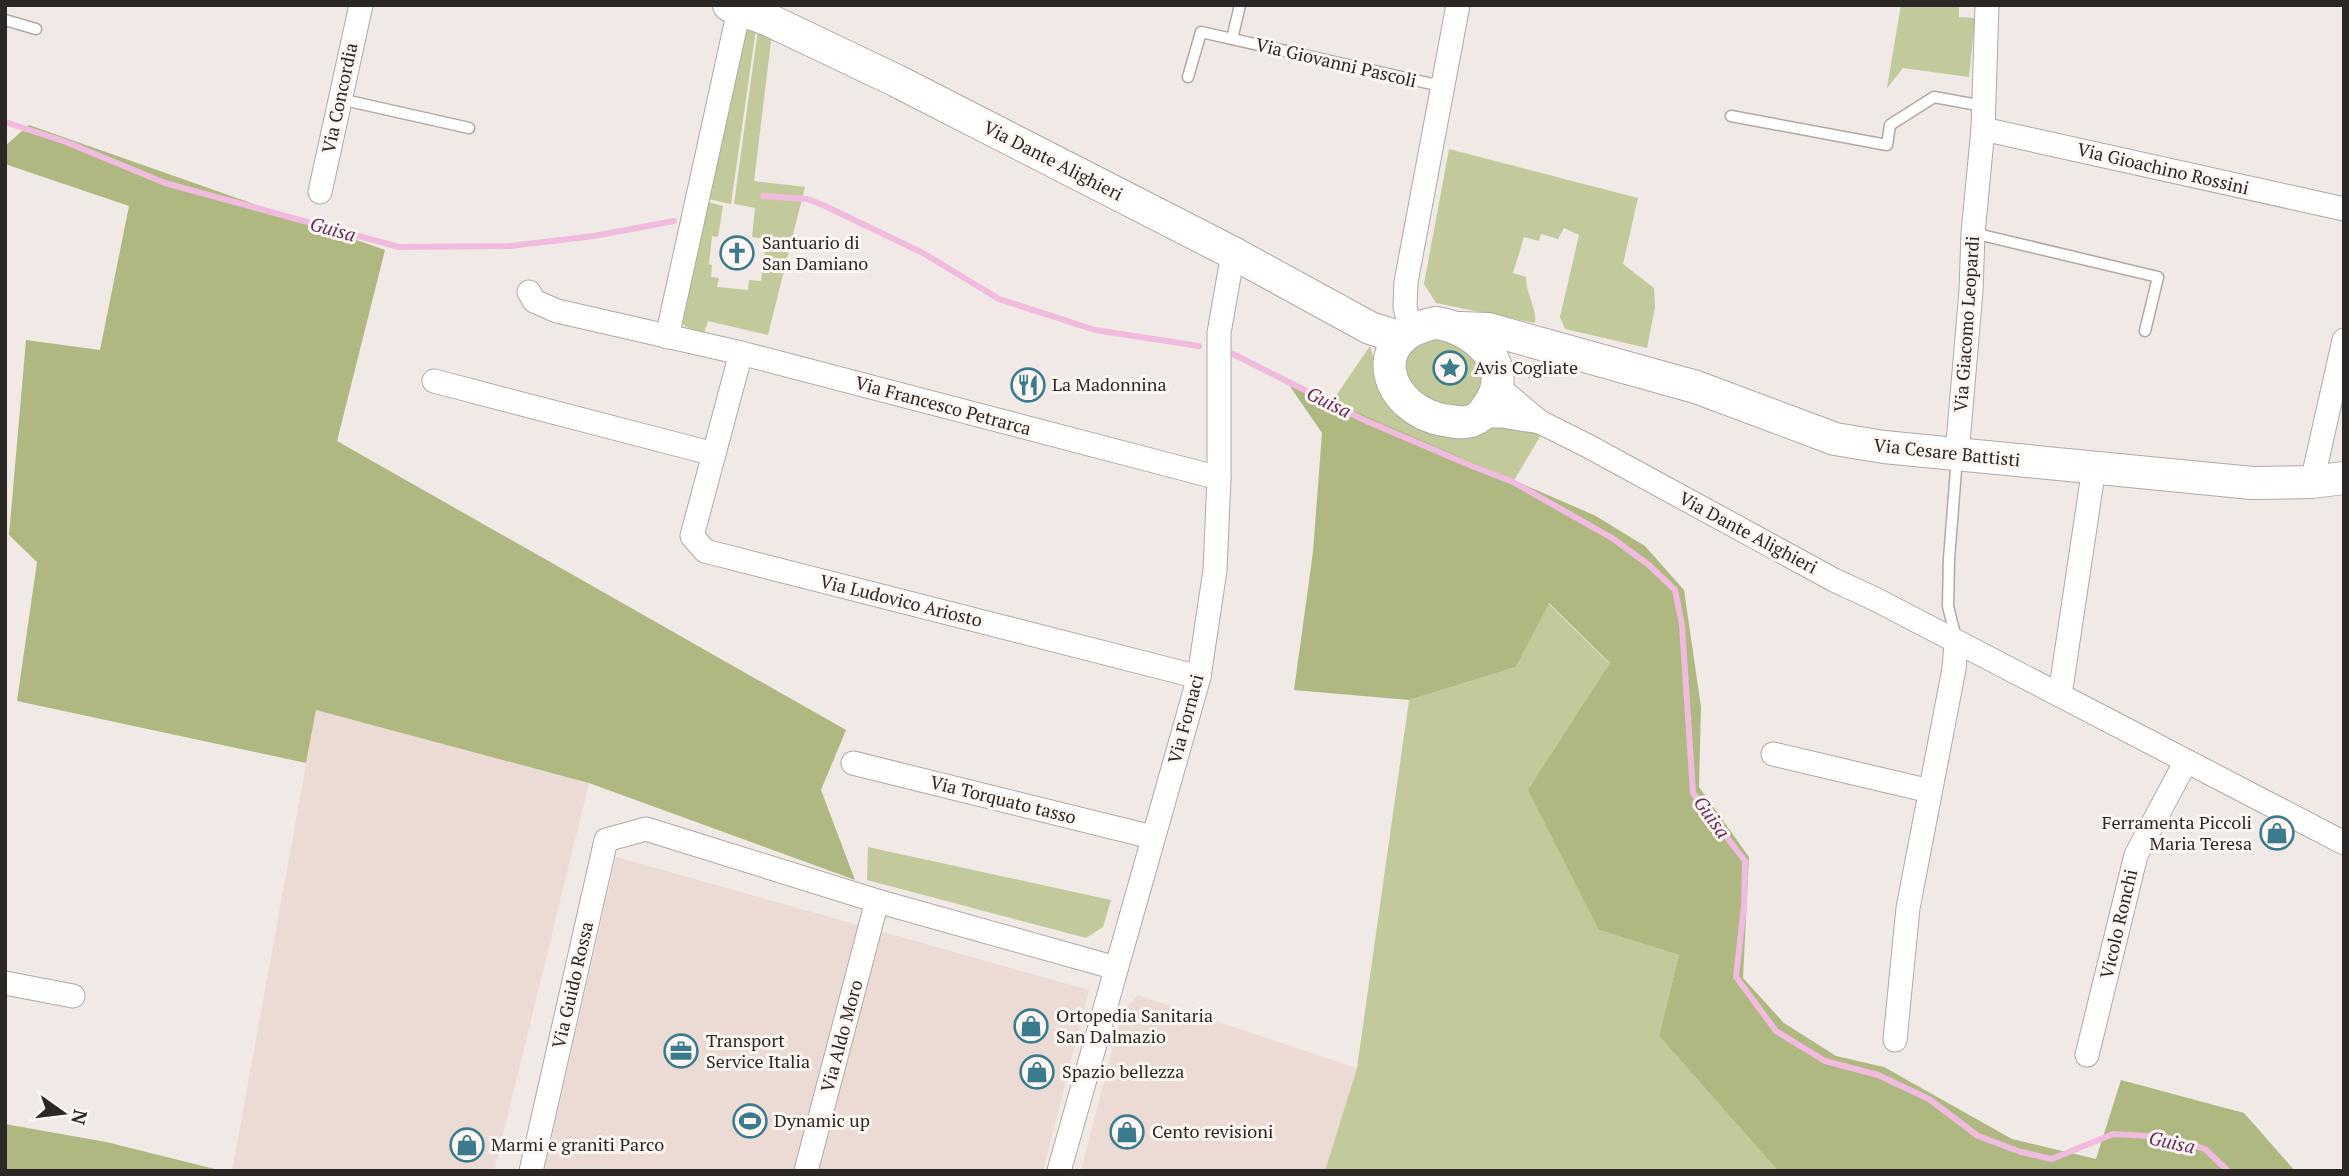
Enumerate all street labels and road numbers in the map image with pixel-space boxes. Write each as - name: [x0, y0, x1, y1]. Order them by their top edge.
- street label: Via Giovanni Pascoli: [1253, 32, 1419, 92]
- street label: Via Concordia: [316, 40, 362, 155]
- street label: Via Dante Alighieri: [980, 115, 1127, 206]
- street label: Via Gioachino Rossini: [2075, 137, 2251, 199]
- street label: Via Giacomo Leopardi: [1948, 235, 1984, 413]
- street label: Via Francesco Petrarca: [853, 370, 1034, 440]
- street label: Via Cesare Battisti: [1873, 432, 2022, 472]
- street label: Via Dante Alighieri: [1675, 486, 1822, 579]
- street label: Via Ludovico Ariosto: [818, 568, 985, 632]
- street label: Via Fornaci: [1162, 671, 1208, 766]
- street label: Via Torquato tasso: [928, 769, 1079, 829]
- street label: Vicolo Ronchi: [2094, 867, 2142, 981]
- street label: Via Guido Rossa: [546, 919, 598, 1051]
- street label: Via Aldo Moro: [815, 977, 868, 1095]

